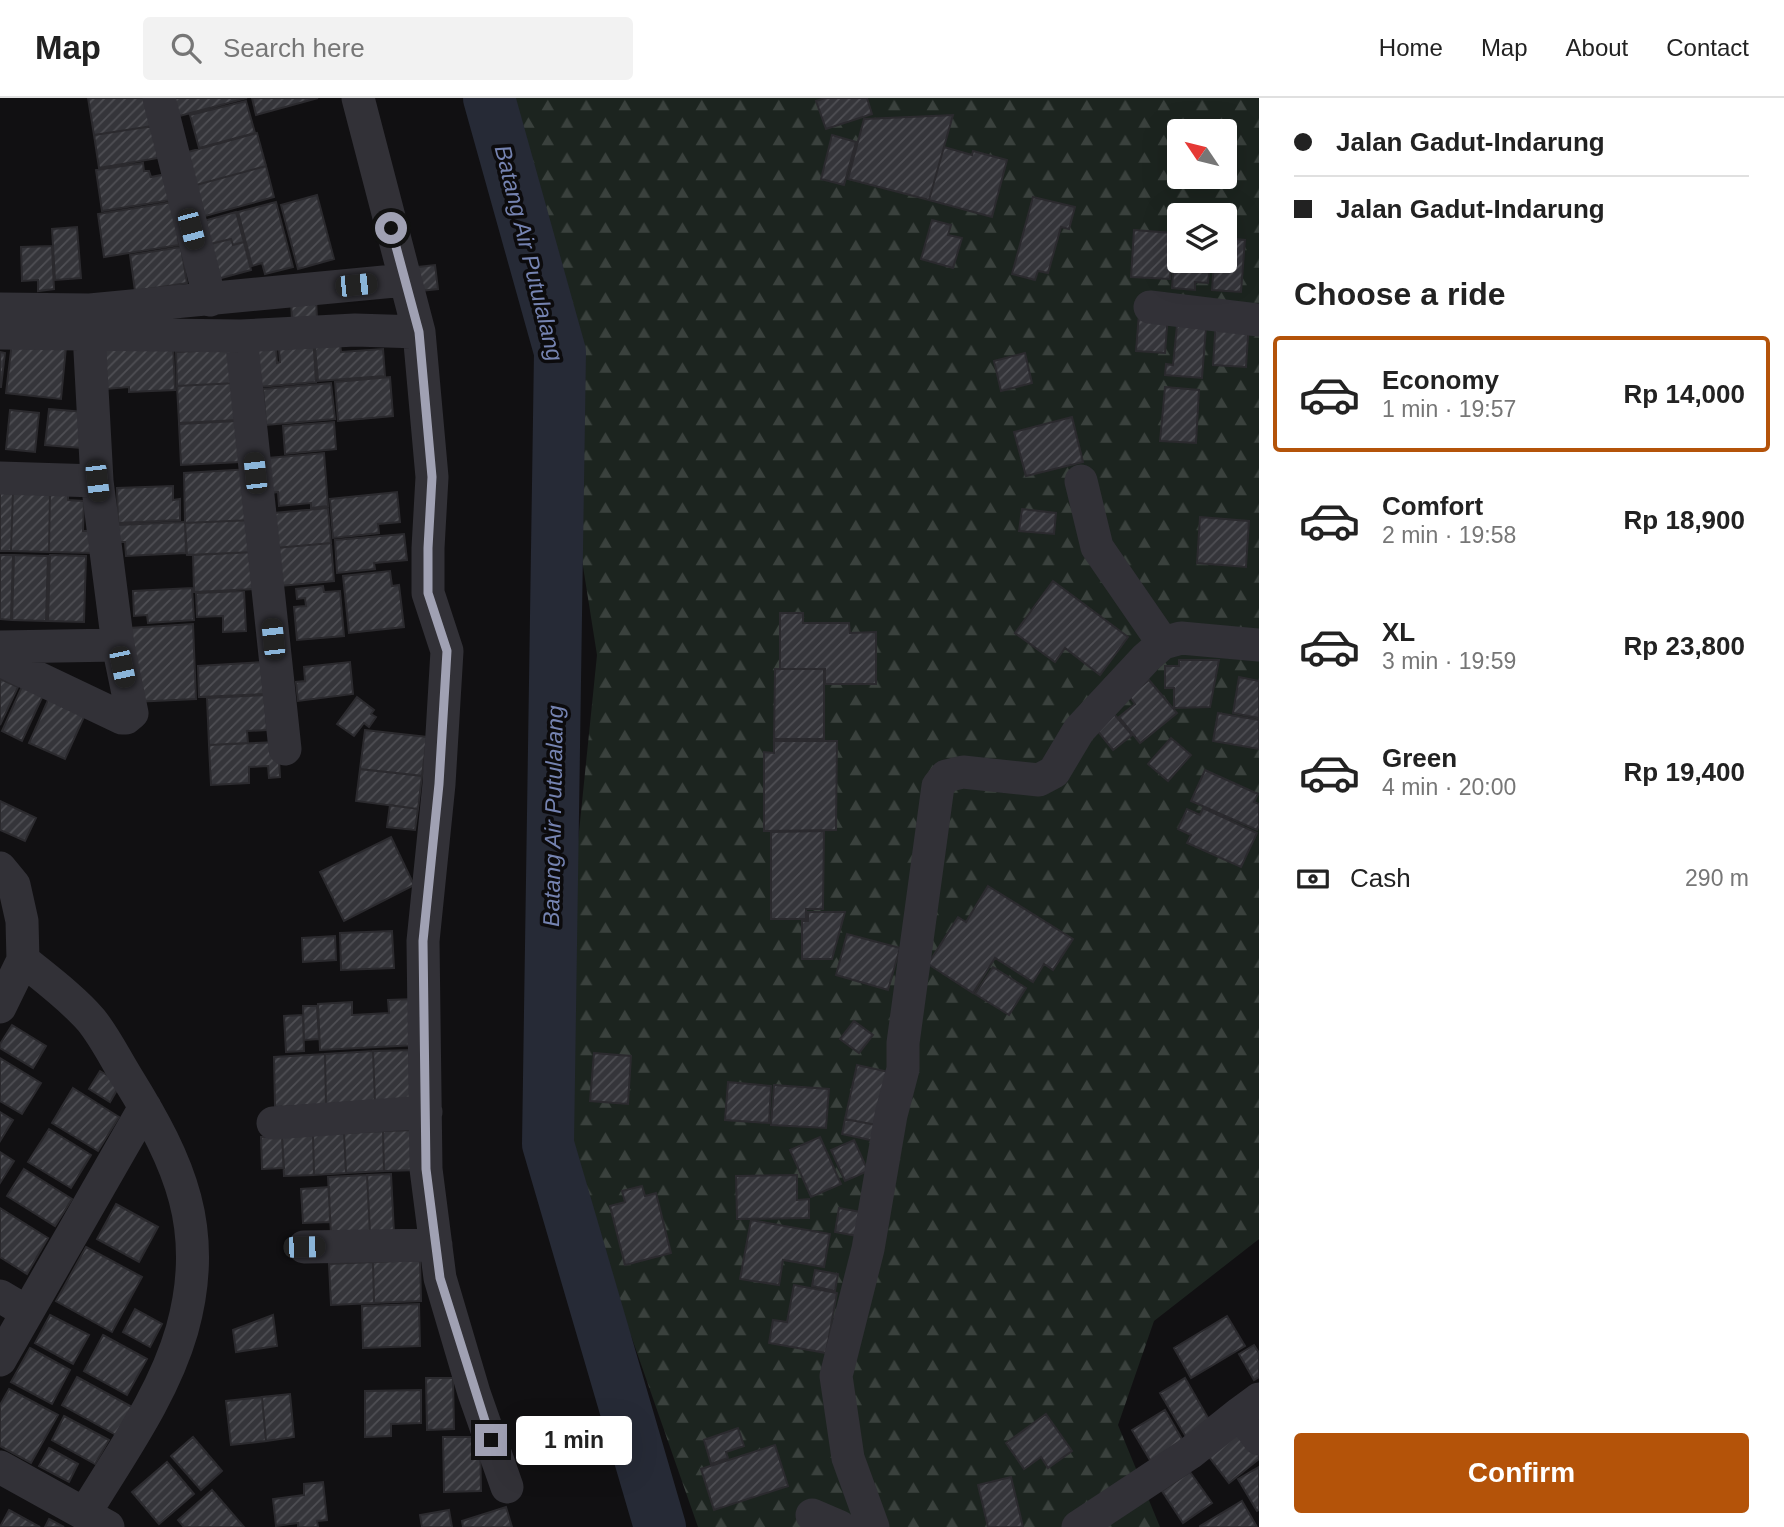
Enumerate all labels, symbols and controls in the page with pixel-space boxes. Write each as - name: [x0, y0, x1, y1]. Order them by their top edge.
- search box: [143, 17, 633, 80]
- text: Map: [35, 29, 101, 66]
- icon: search: [167, 29, 205, 67]
- text: Search here: [223, 33, 365, 63]
- text: Home: [1379, 34, 1443, 61]
- text: Map: [1481, 34, 1528, 61]
- text: About: [1566, 34, 1628, 61]
- text: Contact: [1666, 34, 1749, 61]
- north arrow: [1167, 119, 1237, 189]
- map controls: [1167, 119, 1237, 273]
- text: Jalan Gadut-Indarung: [1336, 127, 1605, 157]
- water label: Batang Air Putulalang: [490, 142, 568, 364]
- text: Jalan Gadut-Indarung: [1336, 194, 1605, 224]
- button: layers: [1167, 203, 1237, 273]
- car: [176, 206, 207, 252]
- route start: [375, 212, 407, 244]
- car: [335, 272, 378, 298]
- text: Choose a ride: [1294, 276, 1506, 312]
- icon: car: [1298, 363, 1361, 426]
- text: Economy: [1382, 365, 1499, 395]
- text: Rp 14,000: [1624, 379, 1745, 409]
- text: 1 min · 19:57: [1382, 396, 1516, 422]
- car: [243, 451, 268, 495]
- car: [85, 459, 110, 503]
- icon: car: [1298, 489, 1361, 552]
- text: Comfort: [1382, 491, 1483, 521]
- text: Rp 18,900: [1624, 505, 1745, 535]
- text: 2 min · 19:58: [1382, 522, 1516, 548]
- icon: car: [1298, 615, 1361, 678]
- car: [261, 617, 286, 661]
- text: XL: [1382, 617, 1415, 647]
- text: Rp 23,800: [1624, 631, 1745, 661]
- car: [108, 644, 137, 690]
- text: 3 min · 19:59: [1382, 648, 1516, 674]
- water label: Batang Air Putulalang: [538, 705, 568, 927]
- icon: car: [1298, 741, 1361, 804]
- text: Green: [1382, 743, 1457, 773]
- text: Rp 19,400: [1624, 757, 1745, 787]
- text: 4 min · 20:00: [1382, 774, 1516, 800]
- icon: cash: [1294, 860, 1332, 898]
- text: Cash: [1350, 863, 1411, 893]
- text: 290 m: [1685, 865, 1749, 891]
- car: [283, 1236, 326, 1258]
- callout: 1 min: [516, 1416, 631, 1464]
- route end: [475, 1424, 507, 1456]
- text: 1 min: [544, 1427, 604, 1453]
- button: Confirm: [1294, 1433, 1749, 1513]

